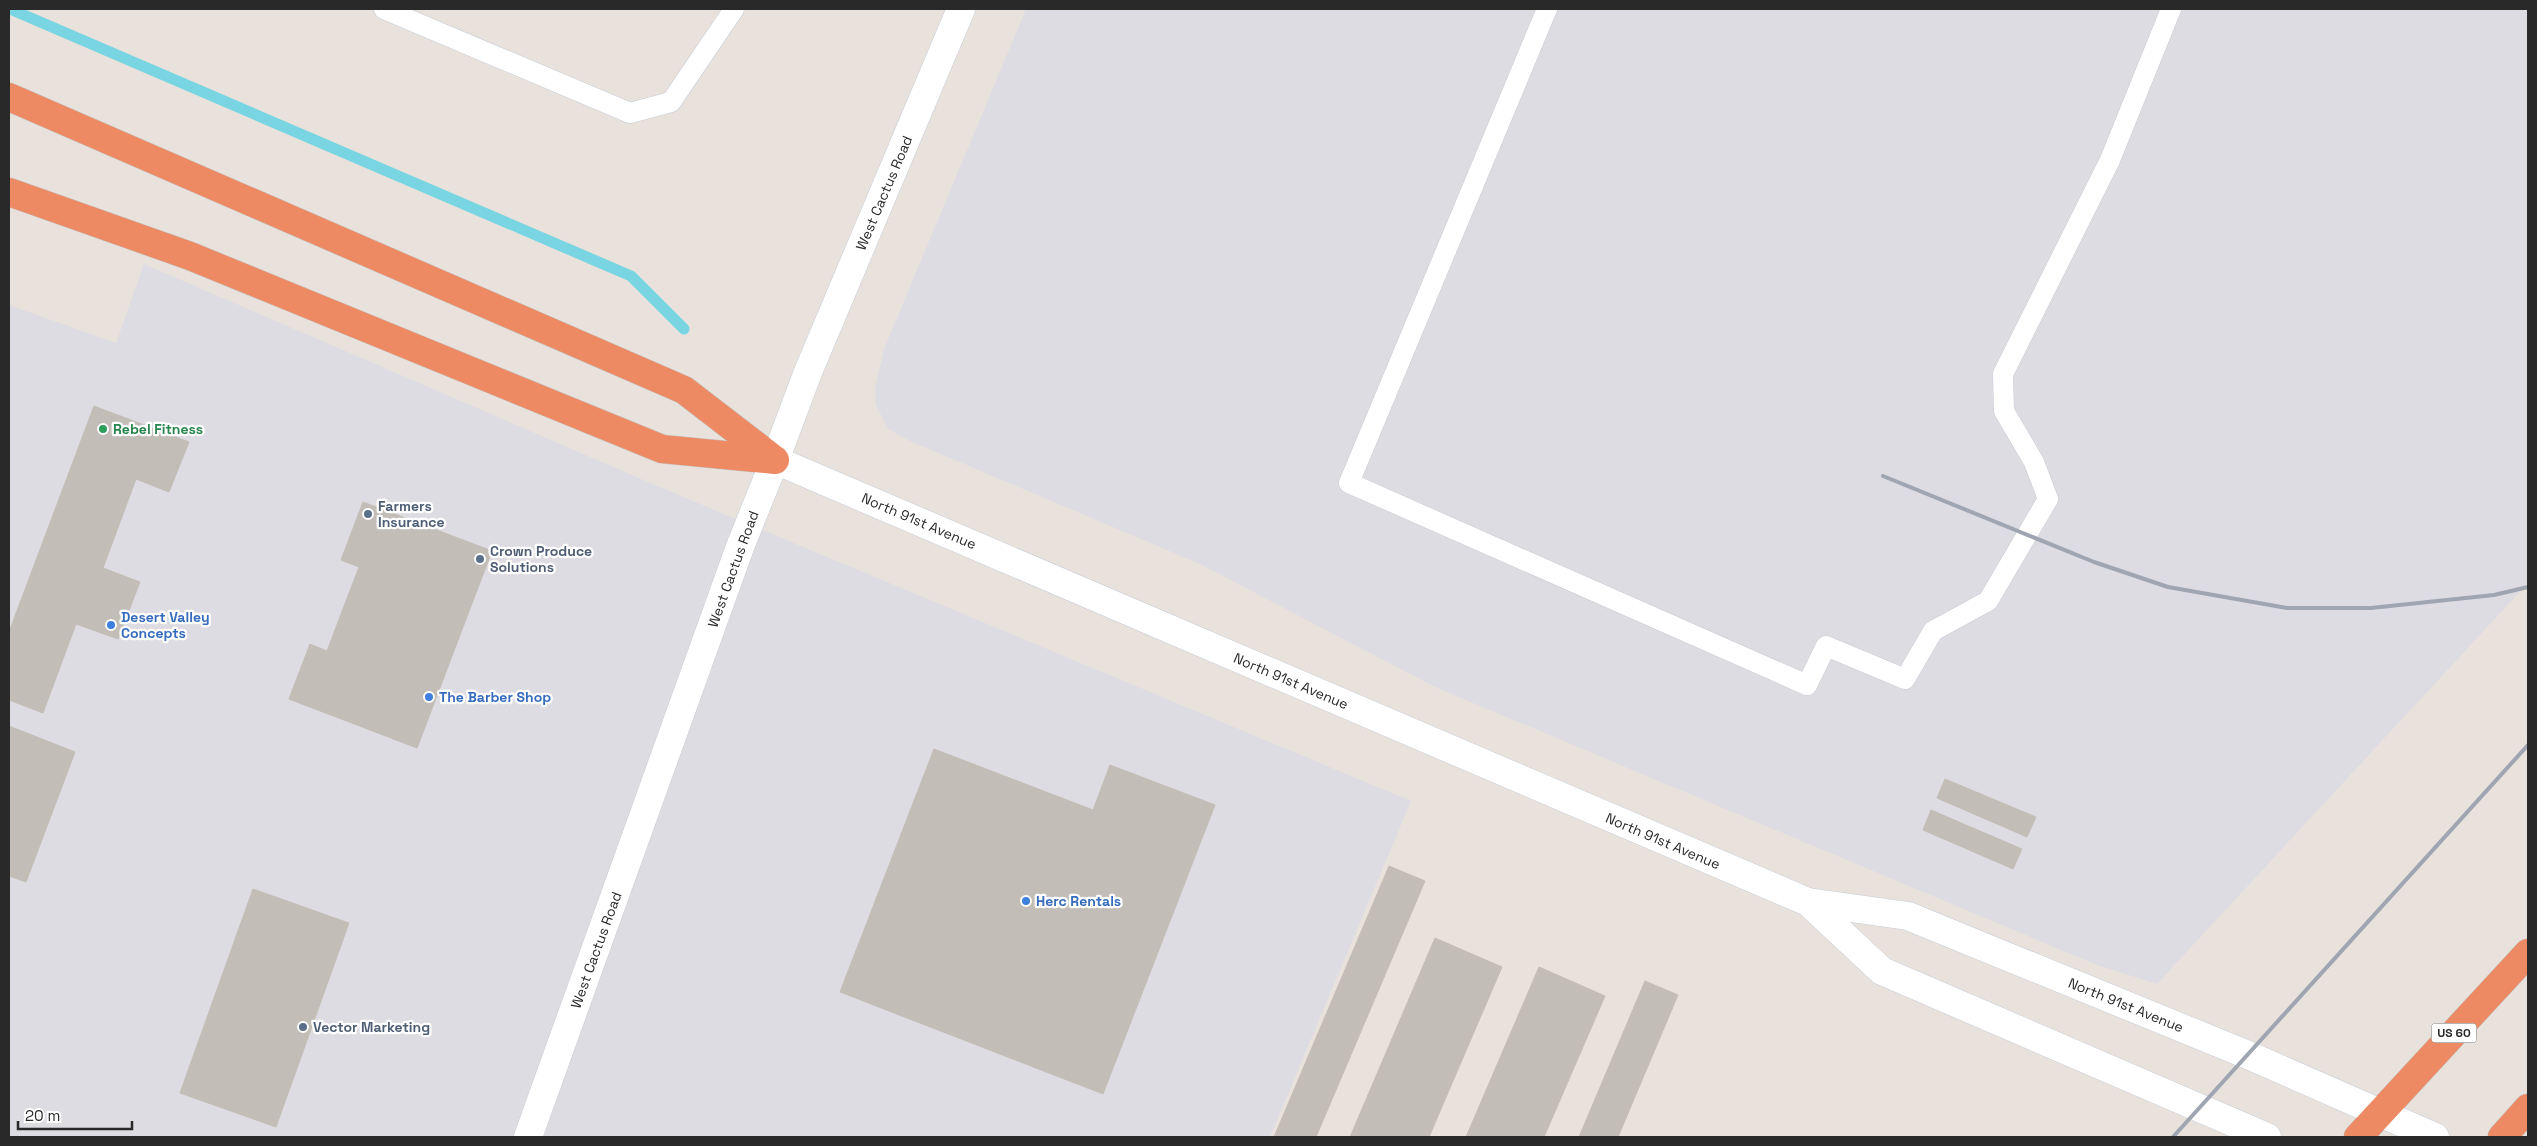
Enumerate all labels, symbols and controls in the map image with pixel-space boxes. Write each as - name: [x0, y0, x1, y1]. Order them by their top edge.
- street label: West Cactus Road: [852, 133, 916, 253]
- place label: Rebel Fitness: [113, 420, 203, 438]
- marker: Rebel Fitness: [97, 423, 109, 435]
- street label: North 91st Avenue: [859, 489, 979, 553]
- place label: Farmers Insurance: [378, 497, 445, 531]
- marker: Farmers Insurance: [362, 508, 374, 520]
- street label: West Cactus Road: [704, 508, 762, 630]
- place label: Crown Produce Solutions: [490, 542, 592, 576]
- marker: Crown Produce Solutions: [474, 553, 486, 565]
- place label: Desert Valley Concepts: [121, 608, 210, 642]
- marker: Desert Valley Concepts: [105, 619, 117, 631]
- street label: North 91st Avenue: [1231, 649, 1351, 713]
- place label: The Barber Shop: [439, 688, 551, 706]
- marker: The Barber Shop: [423, 691, 435, 703]
- street label: North 91st Avenue: [1603, 809, 1723, 873]
- street label: West Cactus Road: [567, 889, 625, 1011]
- place label: Herc Rentals: [1036, 892, 1121, 910]
- marker: Herc Rentals: [1020, 895, 1032, 907]
- street label: North 91st Avenue: [2066, 974, 2186, 1036]
- place label: Vector Marketing: [313, 1018, 430, 1036]
- marker: Vector Marketing: [297, 1021, 309, 1033]
- road number: US 60: [2432, 1024, 2476, 1042]
- scale bar: [18, 1098, 131, 1130]
- text: 20 m: [25, 1106, 60, 1125]

